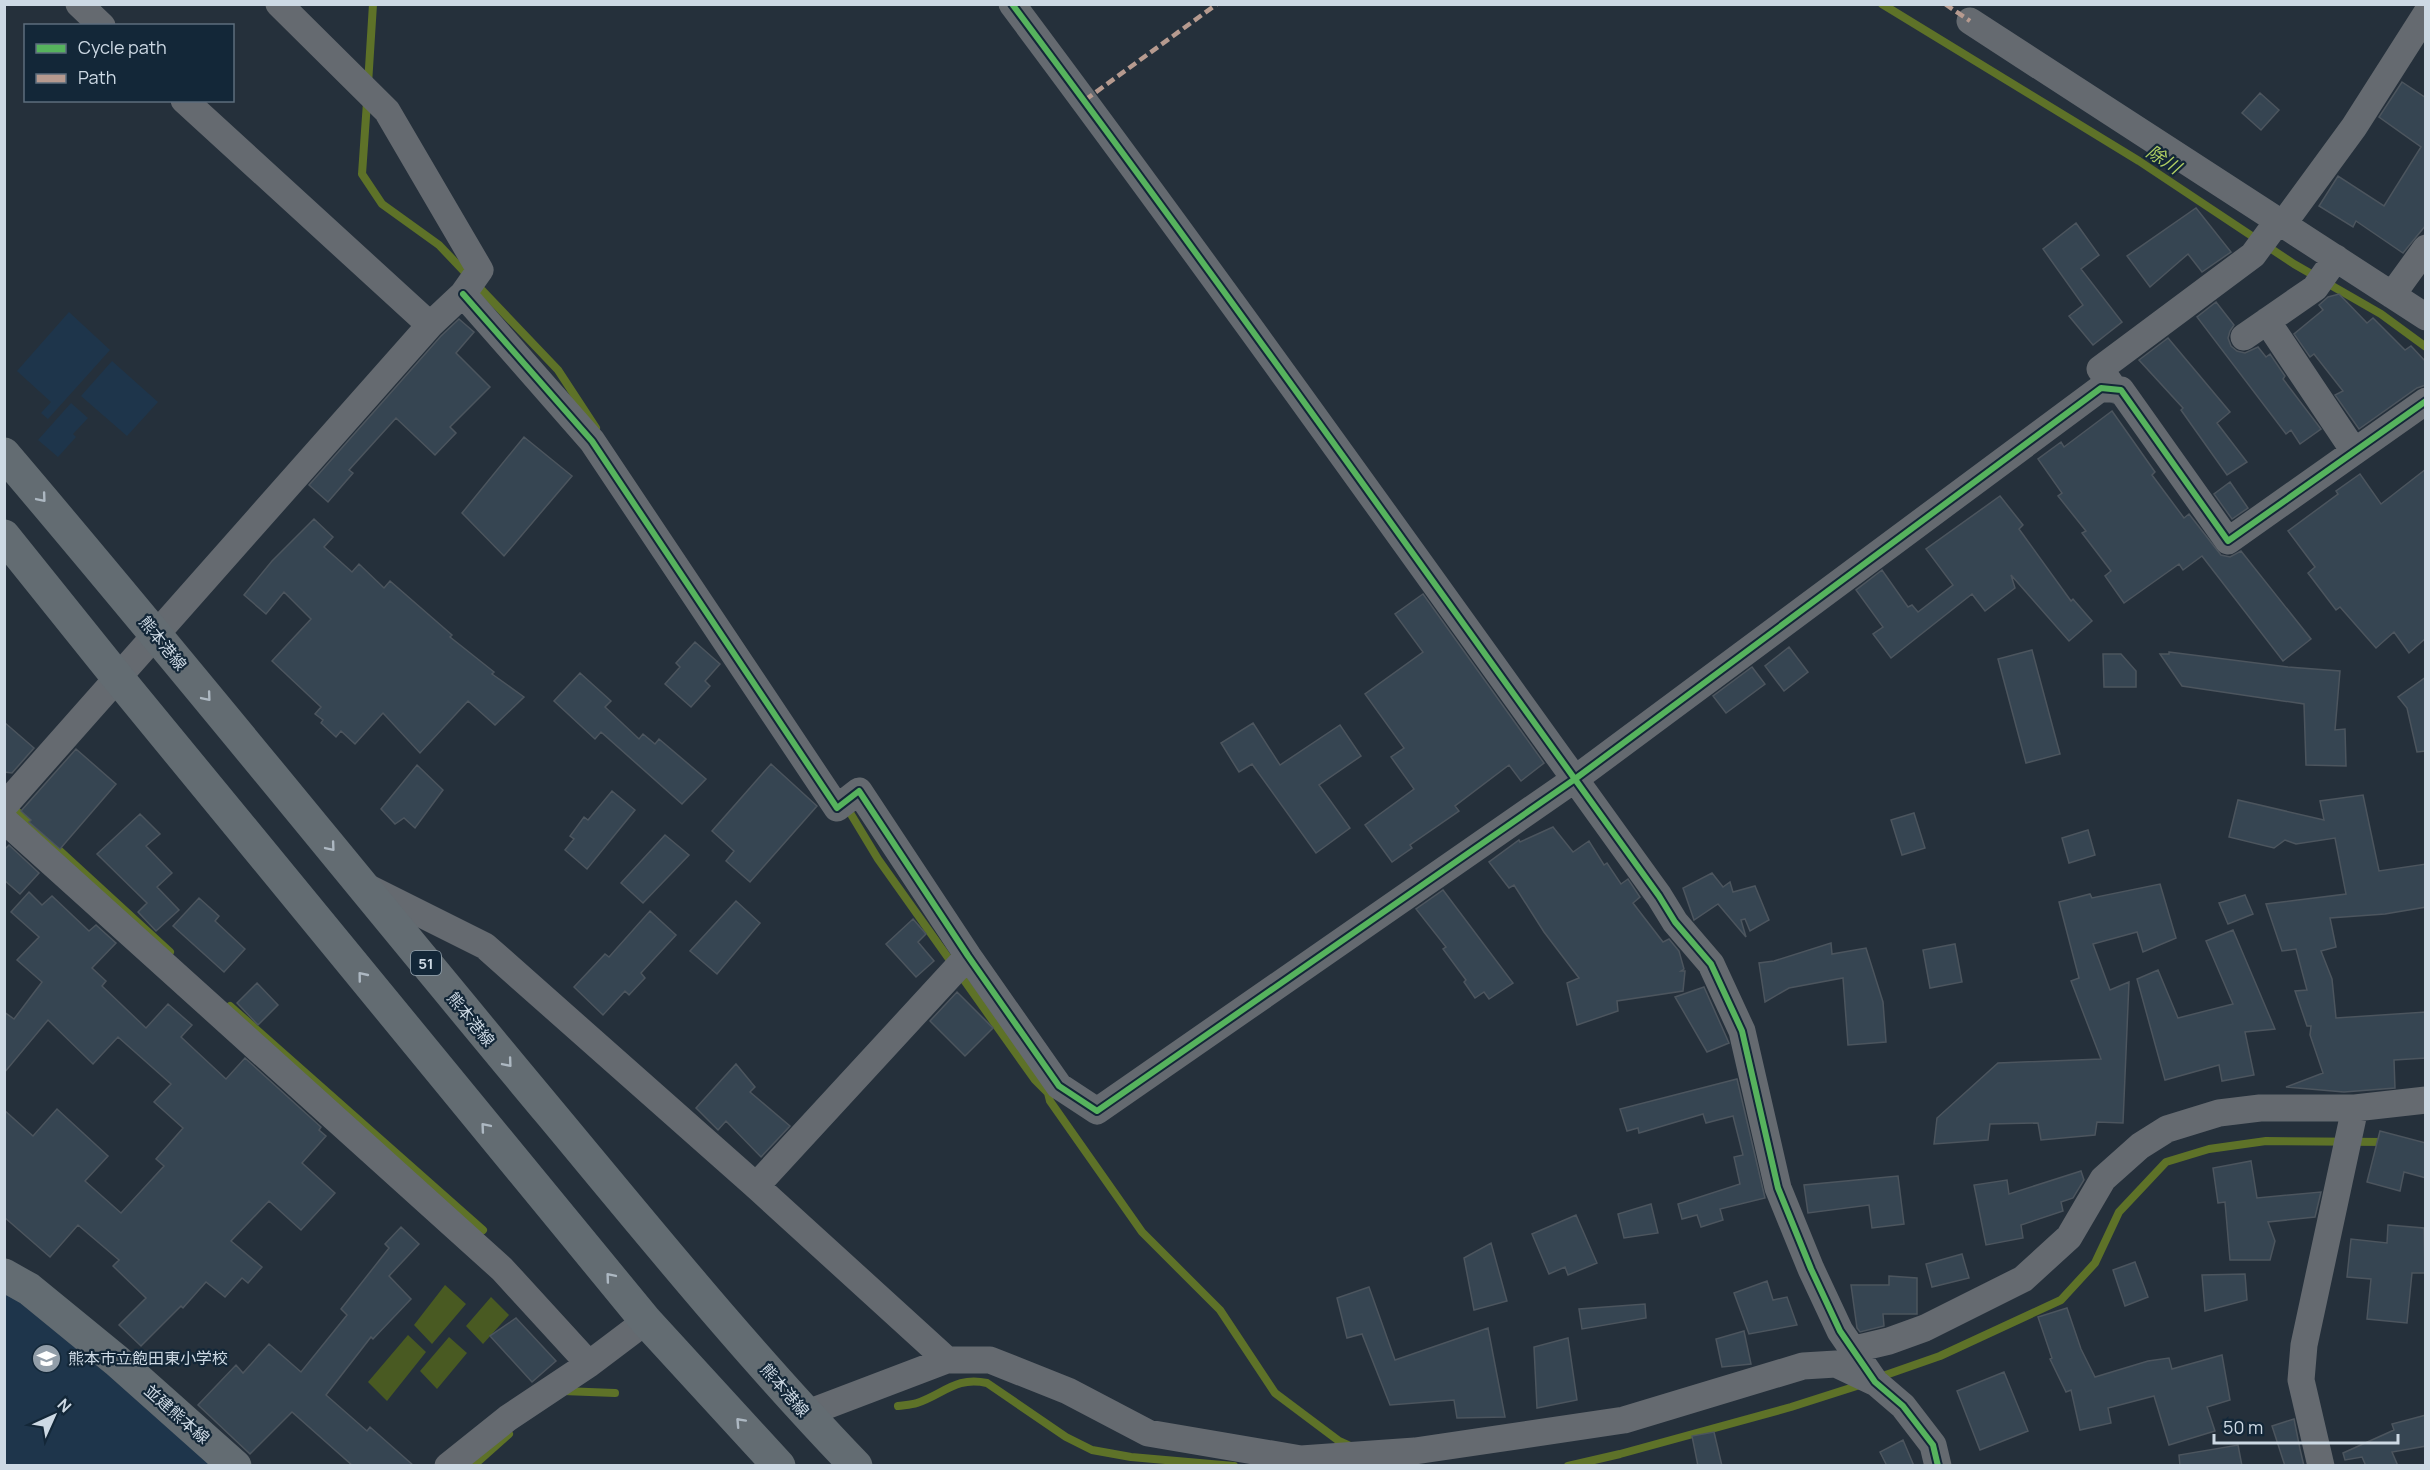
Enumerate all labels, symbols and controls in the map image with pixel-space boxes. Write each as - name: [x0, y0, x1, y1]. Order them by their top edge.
- legend: [24, 24, 234, 102]
- text: Cycle path: [78, 35, 167, 59]
- text: Path: [78, 65, 116, 89]
- water label: 除川: [2142, 139, 2187, 180]
- one-way arrow: [35, 491, 46, 502]
- street label: 熊本港線: [134, 611, 192, 675]
- one-way arrow: [200, 690, 211, 701]
- one-way arrow: [324, 840, 335, 851]
- road number: 51: [411, 951, 441, 975]
- one-way arrow: [358, 972, 369, 983]
- street label: 熊本港線: [442, 987, 500, 1051]
- one-way arrow: [500, 1056, 511, 1067]
- one-way arrow: [482, 1123, 493, 1134]
- one-way arrow: [606, 1273, 617, 1284]
- school or university icon: 熊本市立飽田東小学校: [31, 1342, 63, 1374]
- place label: 熊本市立飽田東小学校: [68, 1347, 228, 1369]
- street label: 熊本港線: [756, 1359, 814, 1421]
- street label: 並建熊本線: [140, 1379, 214, 1449]
- north arrow: [24, 1386, 84, 1446]
- text: N: [53, 1394, 76, 1417]
- scale bar: [2214, 1407, 2398, 1445]
- text: 50 m: [2223, 1415, 2263, 1439]
- one-way arrow: [736, 1419, 747, 1430]

